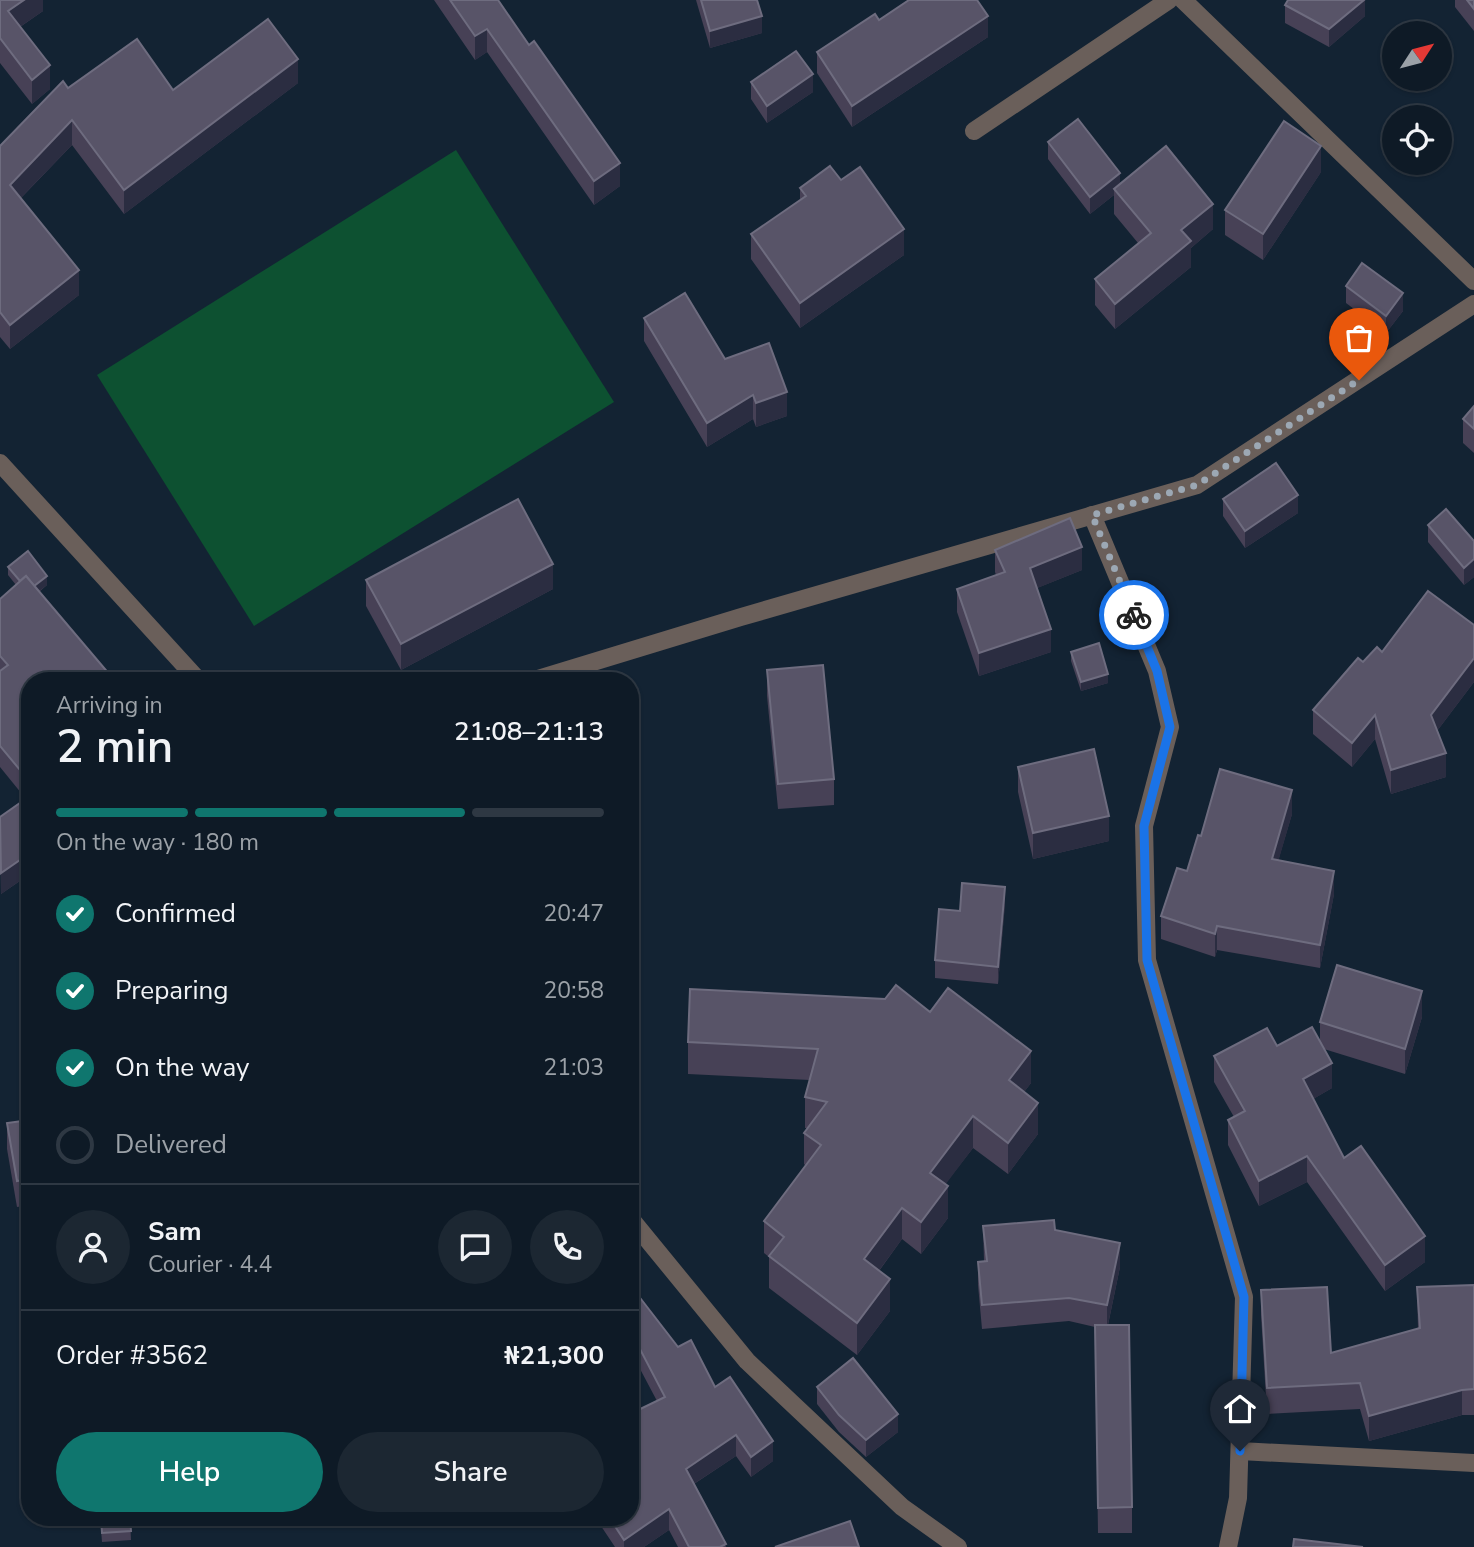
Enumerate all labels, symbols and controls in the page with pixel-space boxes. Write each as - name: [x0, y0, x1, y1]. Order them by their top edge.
- north arrow: [1382, 21, 1452, 91]
- map controls: [1382, 21, 1452, 175]
- button: locate: [1382, 105, 1452, 175]
- pin: [1329, 308, 1389, 380]
- icon: bag: [1340, 319, 1378, 357]
- courier: [1099, 580, 1169, 650]
- icon: bike: [1115, 596, 1153, 634]
- text: Arriving in: [56, 690, 163, 721]
- text: 21:08–21:13: [454, 714, 604, 749]
- text: 2 min: [56, 715, 173, 778]
- text: On the way · 180 m: [56, 827, 259, 858]
- icon: check: [56, 895, 94, 933]
- text: Confirmed: [115, 896, 236, 931]
- text: 20:47: [544, 898, 604, 929]
- icon: check: [56, 972, 94, 1010]
- text: Preparing: [115, 973, 228, 1008]
- text: 20:58: [544, 975, 604, 1006]
- icon: check: [56, 1049, 94, 1087]
- text: On the way: [115, 1050, 249, 1085]
- text: 21:03: [544, 1052, 604, 1083]
- text: Delivered: [115, 1127, 227, 1162]
- button: person: [56, 1210, 130, 1284]
- button: chat: [438, 1210, 512, 1284]
- button: phone: [530, 1210, 604, 1284]
- text: Sam: [148, 1214, 201, 1249]
- text: Courier · 4.4: [148, 1249, 272, 1280]
- text: Order #3562: [56, 1338, 208, 1373]
- text: ₦21,300: [504, 1338, 604, 1373]
- pin: [1210, 1379, 1270, 1451]
- icon: home: [1221, 1390, 1259, 1428]
- button: Help: [56, 1432, 323, 1512]
- button: Share: [337, 1432, 604, 1512]

